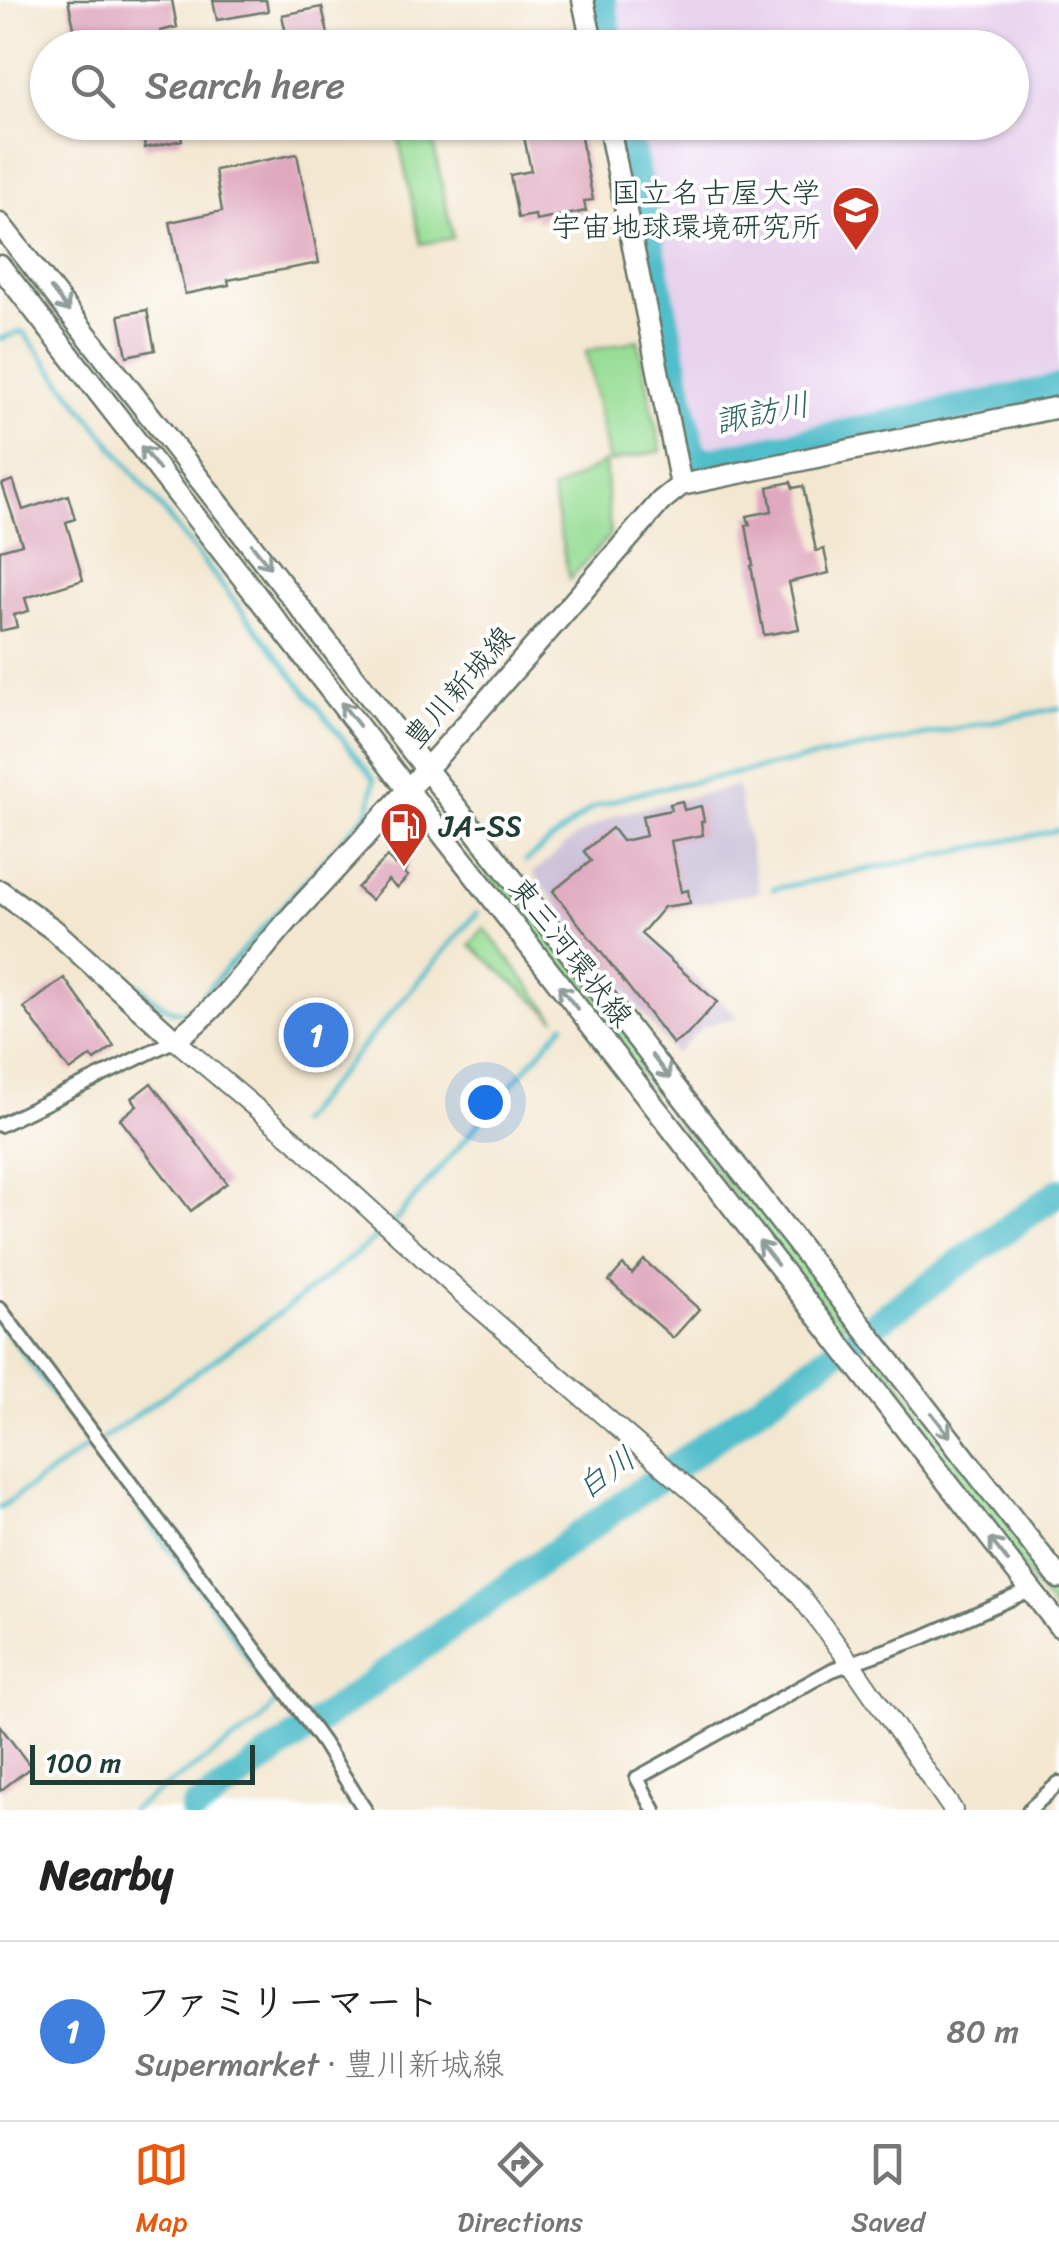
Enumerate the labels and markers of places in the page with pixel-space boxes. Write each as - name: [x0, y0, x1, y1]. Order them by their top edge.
- place label: 国立名古屋大学 宇宙地球環境研究所: [551, 166, 821, 254]
- school or university icon: 国立名古屋大学 宇宙地球環境研究所: [830, 184, 882, 252]
- place label: JA-SS: [438, 799, 522, 853]
- fuel station icon: JA-SS: [378, 800, 430, 868]
- pin: 1: [284, 998, 348, 1072]

